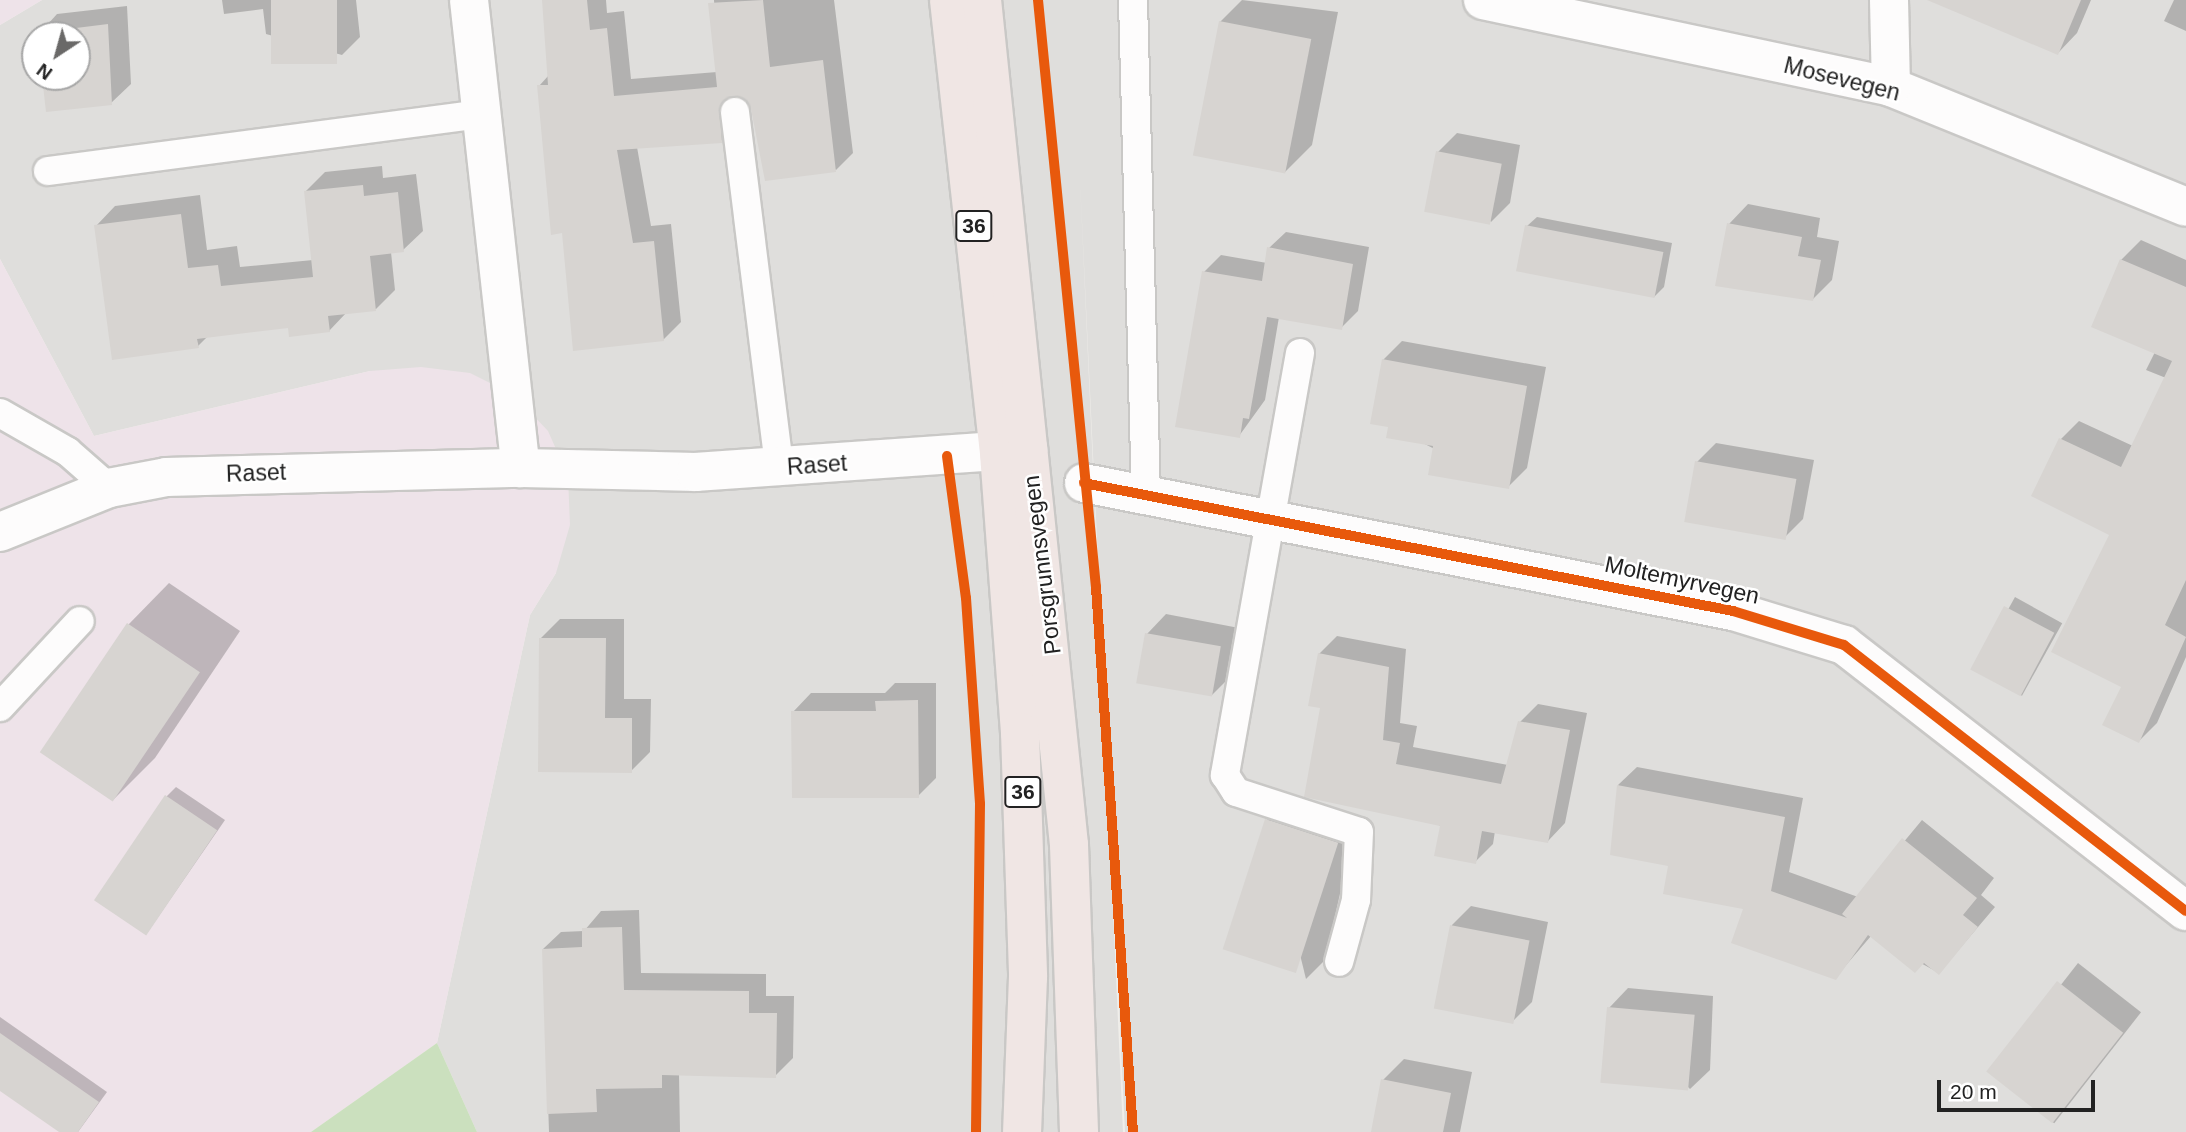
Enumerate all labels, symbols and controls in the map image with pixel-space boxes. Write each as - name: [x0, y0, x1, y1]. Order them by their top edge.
- north arrow: [21, 21, 91, 91]
- street label: Mosevegen: [1781, 51, 1903, 107]
- text: N: [33, 59, 56, 84]
- road number: 36: [955, 208, 993, 244]
- street label: Raset: [786, 449, 848, 481]
- street label: Raset: [225, 458, 287, 488]
- street label: Porsgrunnsvegen: [1017, 474, 1067, 656]
- street label: Moltemyrvegen: [1602, 550, 1762, 610]
- road number: 36: [1004, 774, 1042, 810]
- scale bar: [1941, 1066, 2098, 1110]
- text: 20 m: [1950, 1080, 1997, 1103]

